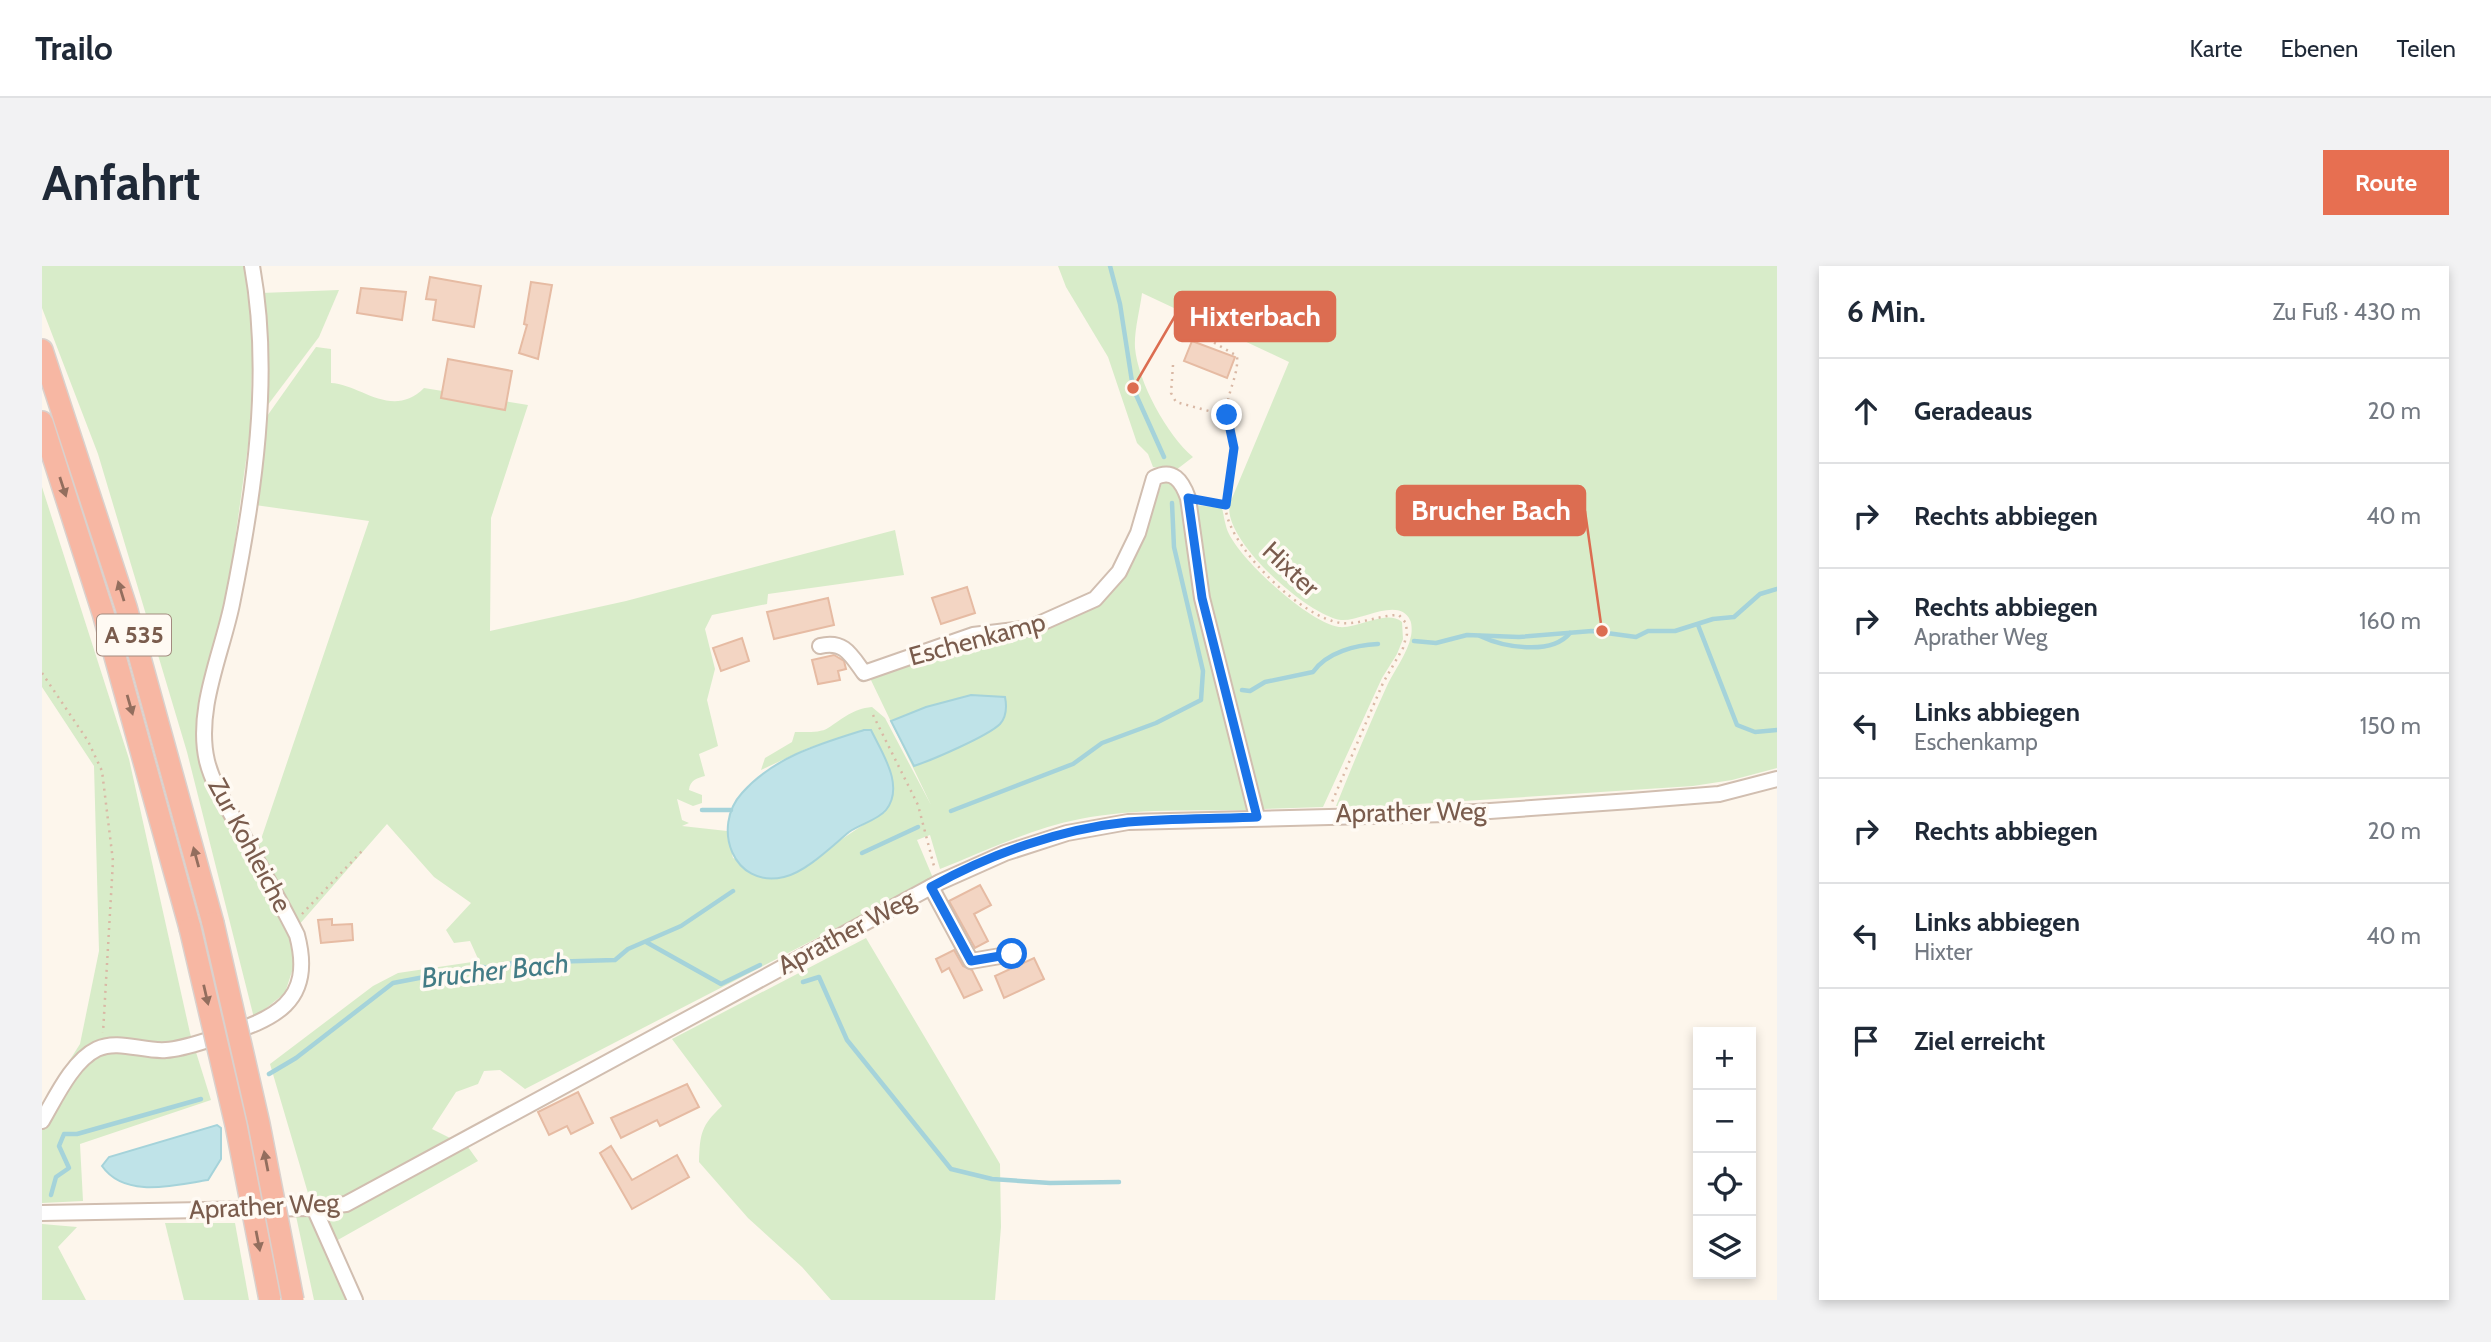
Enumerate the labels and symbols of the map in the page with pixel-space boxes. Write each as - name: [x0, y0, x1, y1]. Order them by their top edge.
- callout: Hixterbach: [1175, 292, 1335, 341]
- text: Hixterbach: [1189, 299, 1321, 333]
- route end: [1211, 399, 1242, 430]
- one-way arrow: [59, 477, 69, 498]
- callout: Brucher Bach: [1397, 486, 1585, 535]
- text: Brucher Bach: [1411, 493, 1571, 527]
- street label: Hixter: [1256, 535, 1327, 604]
- one-way arrow: [115, 580, 126, 601]
- street label: Eschenkamp: [905, 605, 1049, 673]
- road number: A 535: [97, 614, 171, 656]
- one-way arrow: [125, 695, 135, 716]
- street label: Zur Kohleiche: [201, 772, 299, 918]
- street label: Aprather Weg: [1335, 795, 1488, 829]
- one-way arrow: [190, 846, 200, 867]
- street label: Aprather Weg: [772, 882, 921, 982]
- route start: [996, 938, 1027, 969]
- water label: Brucher Bach: [420, 945, 570, 995]
- one-way arrow: [201, 984, 212, 1006]
- one-way arrow: [261, 1150, 272, 1172]
- street label: Aprather Weg: [188, 1186, 341, 1226]
- one-way arrow: [253, 1230, 264, 1252]

